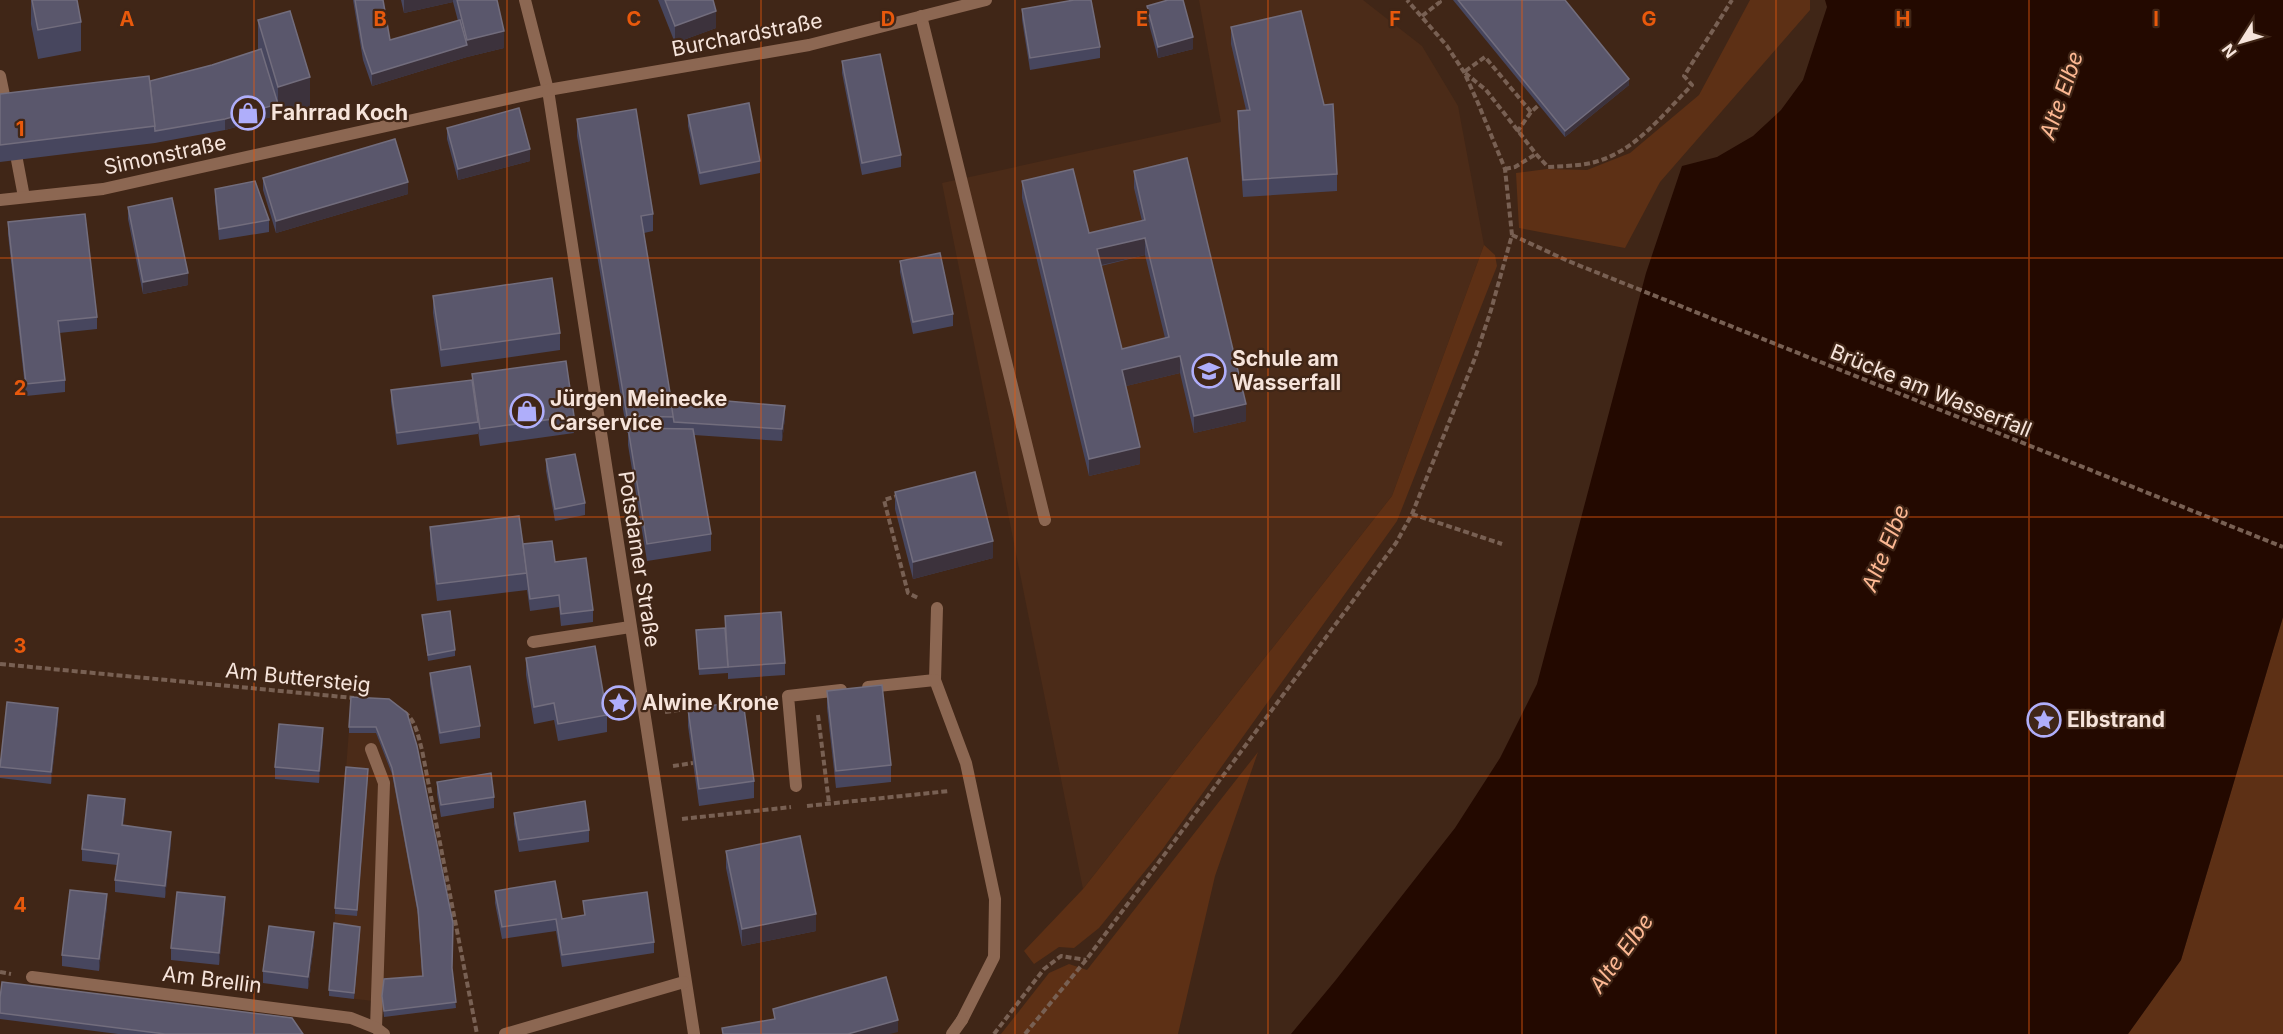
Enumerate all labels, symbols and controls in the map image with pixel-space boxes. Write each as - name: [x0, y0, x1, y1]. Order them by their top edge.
- text: A: [120, 7, 135, 31]
- text: B: [373, 7, 387, 31]
- text: C: [627, 7, 641, 31]
- text: D: [881, 7, 895, 31]
- text: E: [1136, 7, 1148, 31]
- text: F: [1389, 7, 1401, 31]
- text: G: [1641, 7, 1657, 31]
- text: H: [1896, 7, 1910, 31]
- text: I: [2153, 7, 2159, 31]
- street label: Burchardstraße: [669, 8, 824, 61]
- north arrow: [2211, 12, 2271, 72]
- text: N: [2217, 40, 2241, 62]
- water label: Alte Elbe: [2034, 48, 2088, 143]
- shop icon: Fahrrad Koch: [230, 95, 266, 131]
- place label: Fahrrad Koch: [271, 100, 408, 125]
- text: 1: [16, 117, 24, 141]
- street label: Simonstraße: [101, 129, 229, 180]
- street label: Brücke am Wasserfall: [1827, 339, 2035, 442]
- place label: Schule am Wasserfall: [1232, 346, 1341, 395]
- school or university icon: Schule am Wasserfall: [1191, 353, 1227, 389]
- text: 2: [14, 376, 26, 400]
- place label: Jürgen Meinecke Carservice: [550, 386, 727, 435]
- shop icon: Jürgen Meinecke Carservice: [509, 393, 545, 429]
- street label: Potsdamer Straße: [613, 469, 666, 649]
- water label: Alte Elbe: [1855, 501, 1914, 596]
- text: 3: [14, 634, 26, 658]
- street label: Am Buttersteig: [224, 657, 372, 698]
- place icon: Alwine Krone: [601, 685, 637, 721]
- place label: Alwine Krone: [642, 690, 779, 715]
- place icon: Elbstrand: [2026, 702, 2062, 738]
- place label: Elbstrand: [2067, 707, 2165, 732]
- text: 4: [13, 893, 27, 917]
- water label: Alte Elbe: [1583, 908, 1658, 998]
- street label: Am Brellin: [161, 961, 263, 998]

